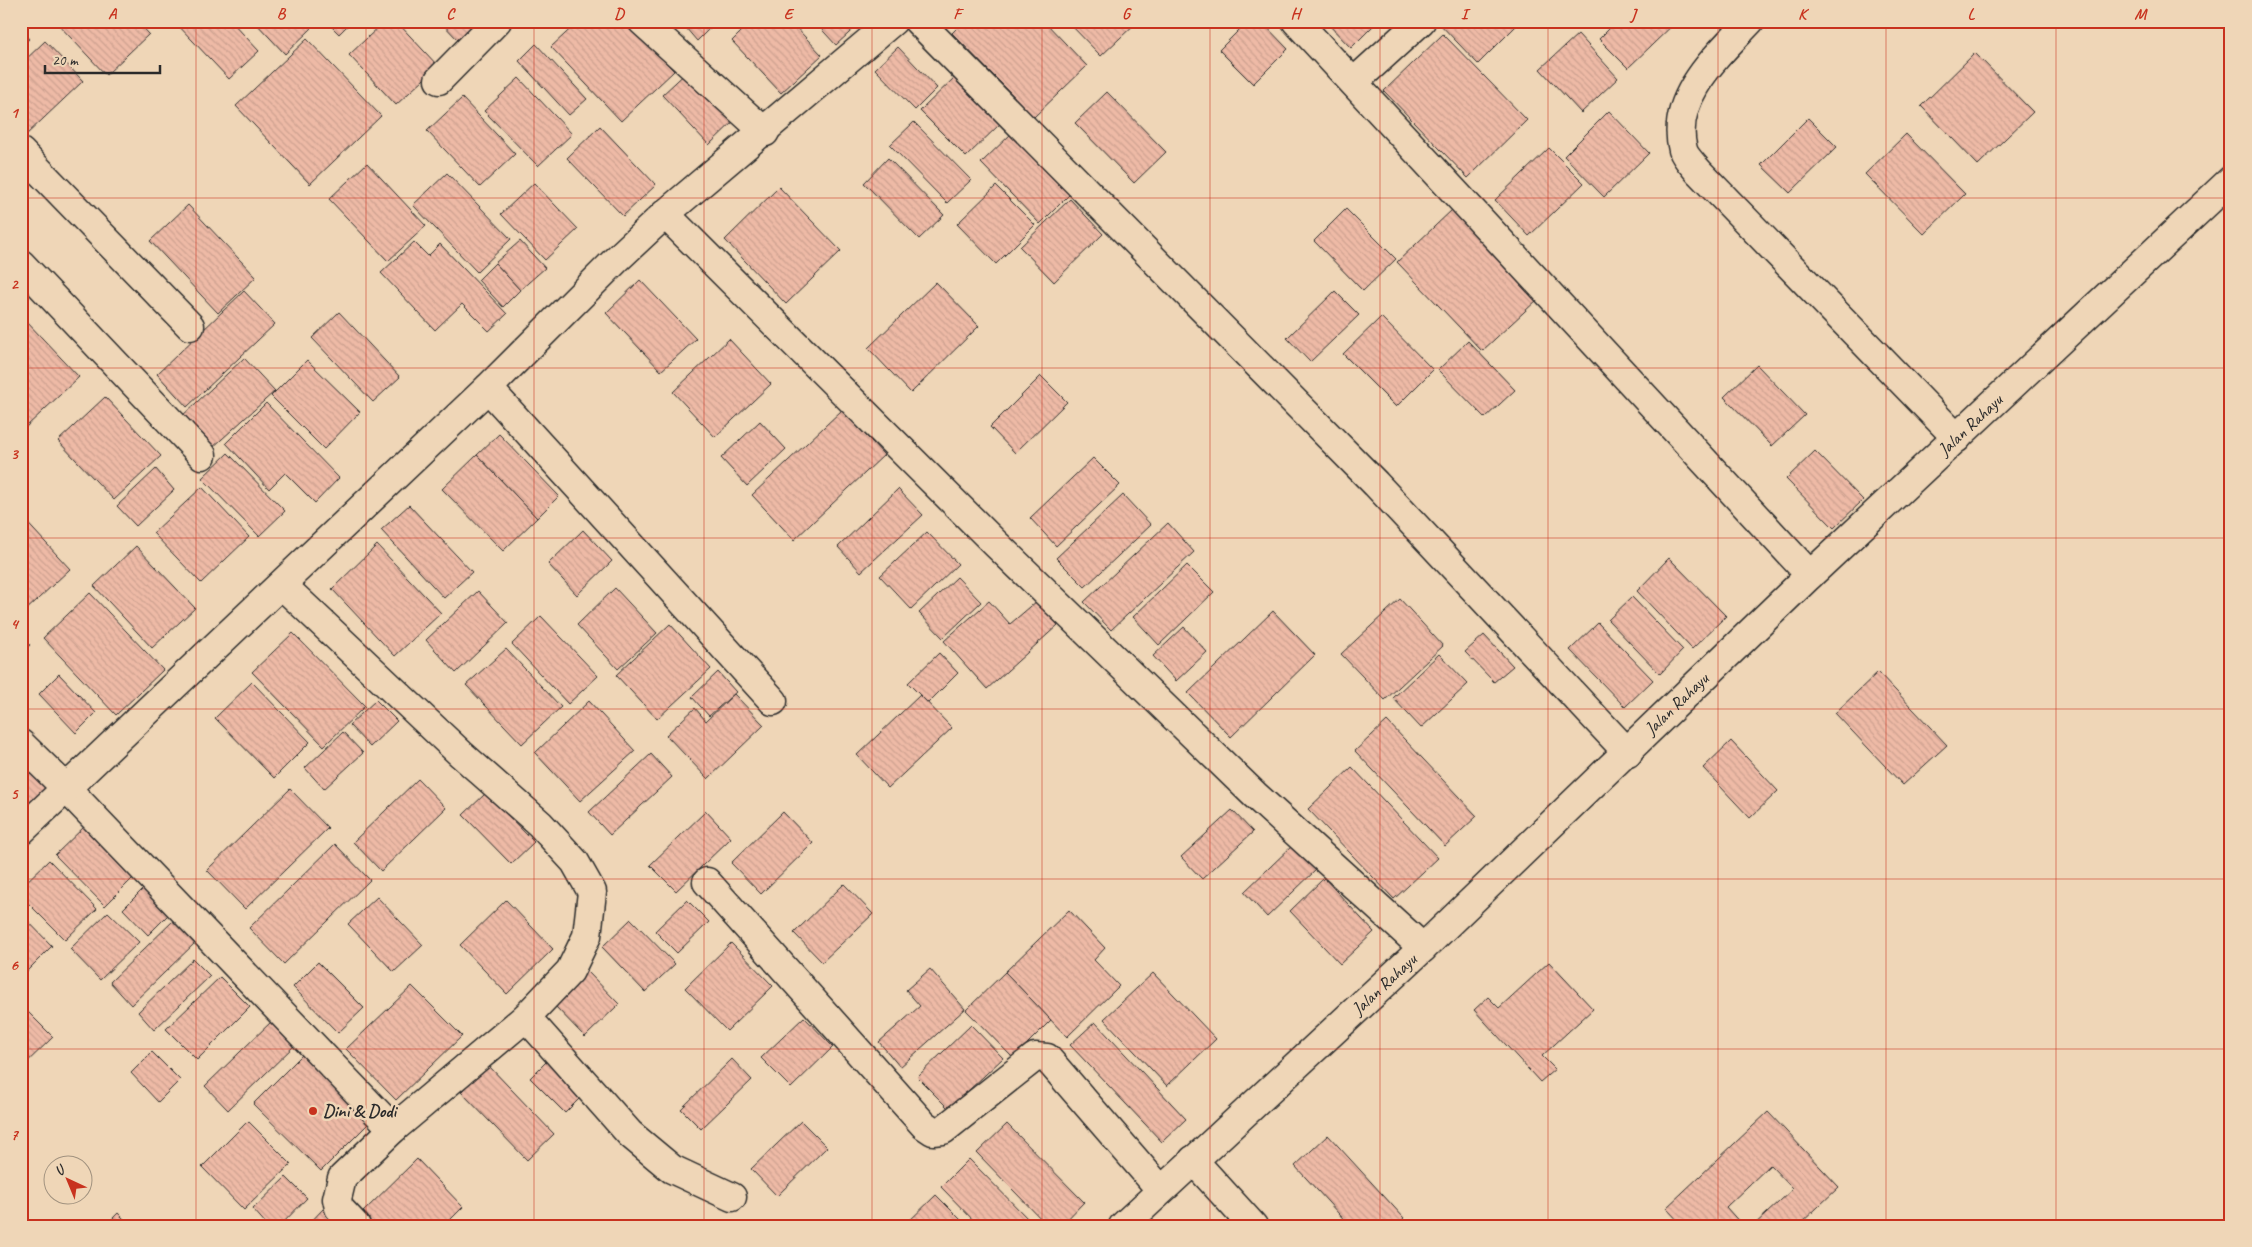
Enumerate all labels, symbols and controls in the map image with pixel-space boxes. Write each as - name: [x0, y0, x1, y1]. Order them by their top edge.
- text: A: [108, 4, 118, 24]
- text: B: [277, 4, 287, 24]
- text: C: [446, 4, 456, 24]
- text: D: [614, 4, 625, 24]
- text: E: [784, 4, 795, 24]
- text: F: [953, 4, 964, 24]
- text: G: [1122, 4, 1132, 24]
- text: H: [1290, 4, 1302, 24]
- text: I: [1461, 4, 1471, 24]
- text: J: [1629, 4, 1638, 24]
- text: K: [1798, 4, 1810, 24]
- text: L: [1968, 4, 1976, 24]
- text: M: [2134, 4, 2148, 24]
- scale bar: [45, 42, 160, 74]
- text: 20 m: [52, 51, 79, 70]
- text: 1: [10, 103, 19, 123]
- text: 2: [10, 274, 19, 294]
- street label: Jalan Rahayu: [1932, 388, 2008, 461]
- text: 3: [10, 444, 19, 464]
- text: 4: [10, 614, 19, 634]
- street label: Jalan Rahayu: [1639, 667, 1714, 740]
- text: 5: [11, 784, 20, 804]
- street label: Jalan Rahayu: [1346, 948, 1422, 1020]
- text: 6: [10, 955, 19, 975]
- place label: Dini & Dodi: [323, 1100, 399, 1122]
- marker: Dini & Dodi: [307, 1105, 319, 1117]
- text: 7: [10, 1125, 19, 1145]
- north arrow: [42, 1154, 92, 1204]
- text: U: [51, 1160, 70, 1179]

